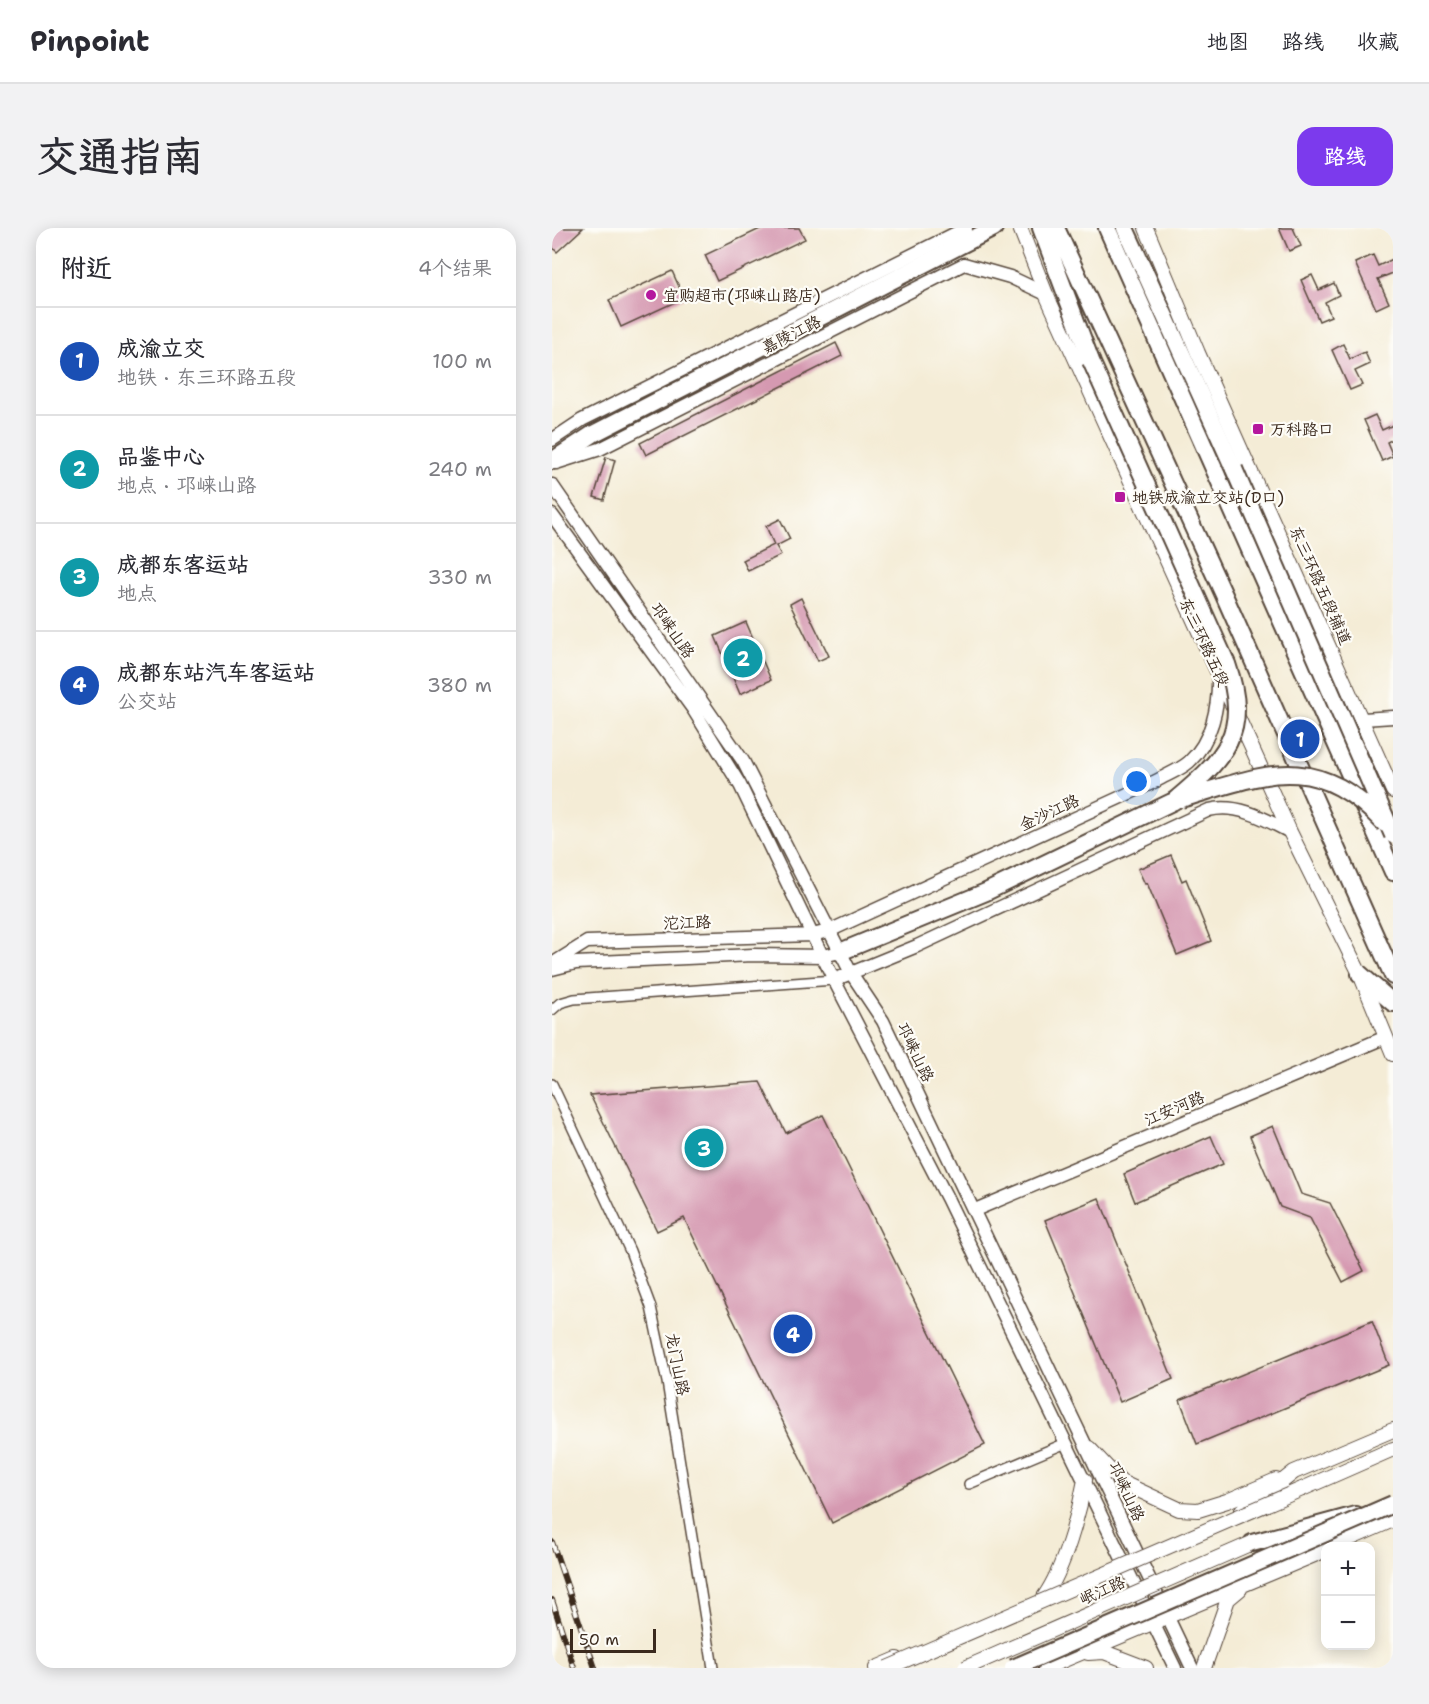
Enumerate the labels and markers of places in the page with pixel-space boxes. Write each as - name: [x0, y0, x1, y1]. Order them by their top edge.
- place label: 宜购超市(邛崃山路店): [663, 285, 821, 306]
- marker: 宜购超市(邛崃山路店): [644, 288, 658, 302]
- place label: 万科路口: [1270, 419, 1334, 440]
- marker: 万科路口: [1251, 422, 1265, 436]
- place label: 地铁成渝立交站(D口): [1132, 487, 1284, 508]
- marker: 地铁成渝立交站(D口): [1113, 490, 1127, 504]
- pin: 2: [724, 636, 762, 680]
- pin: 1: [1280, 716, 1320, 762]
- pin: 3: [684, 1126, 724, 1170]
- pin: 4: [774, 1312, 812, 1356]

